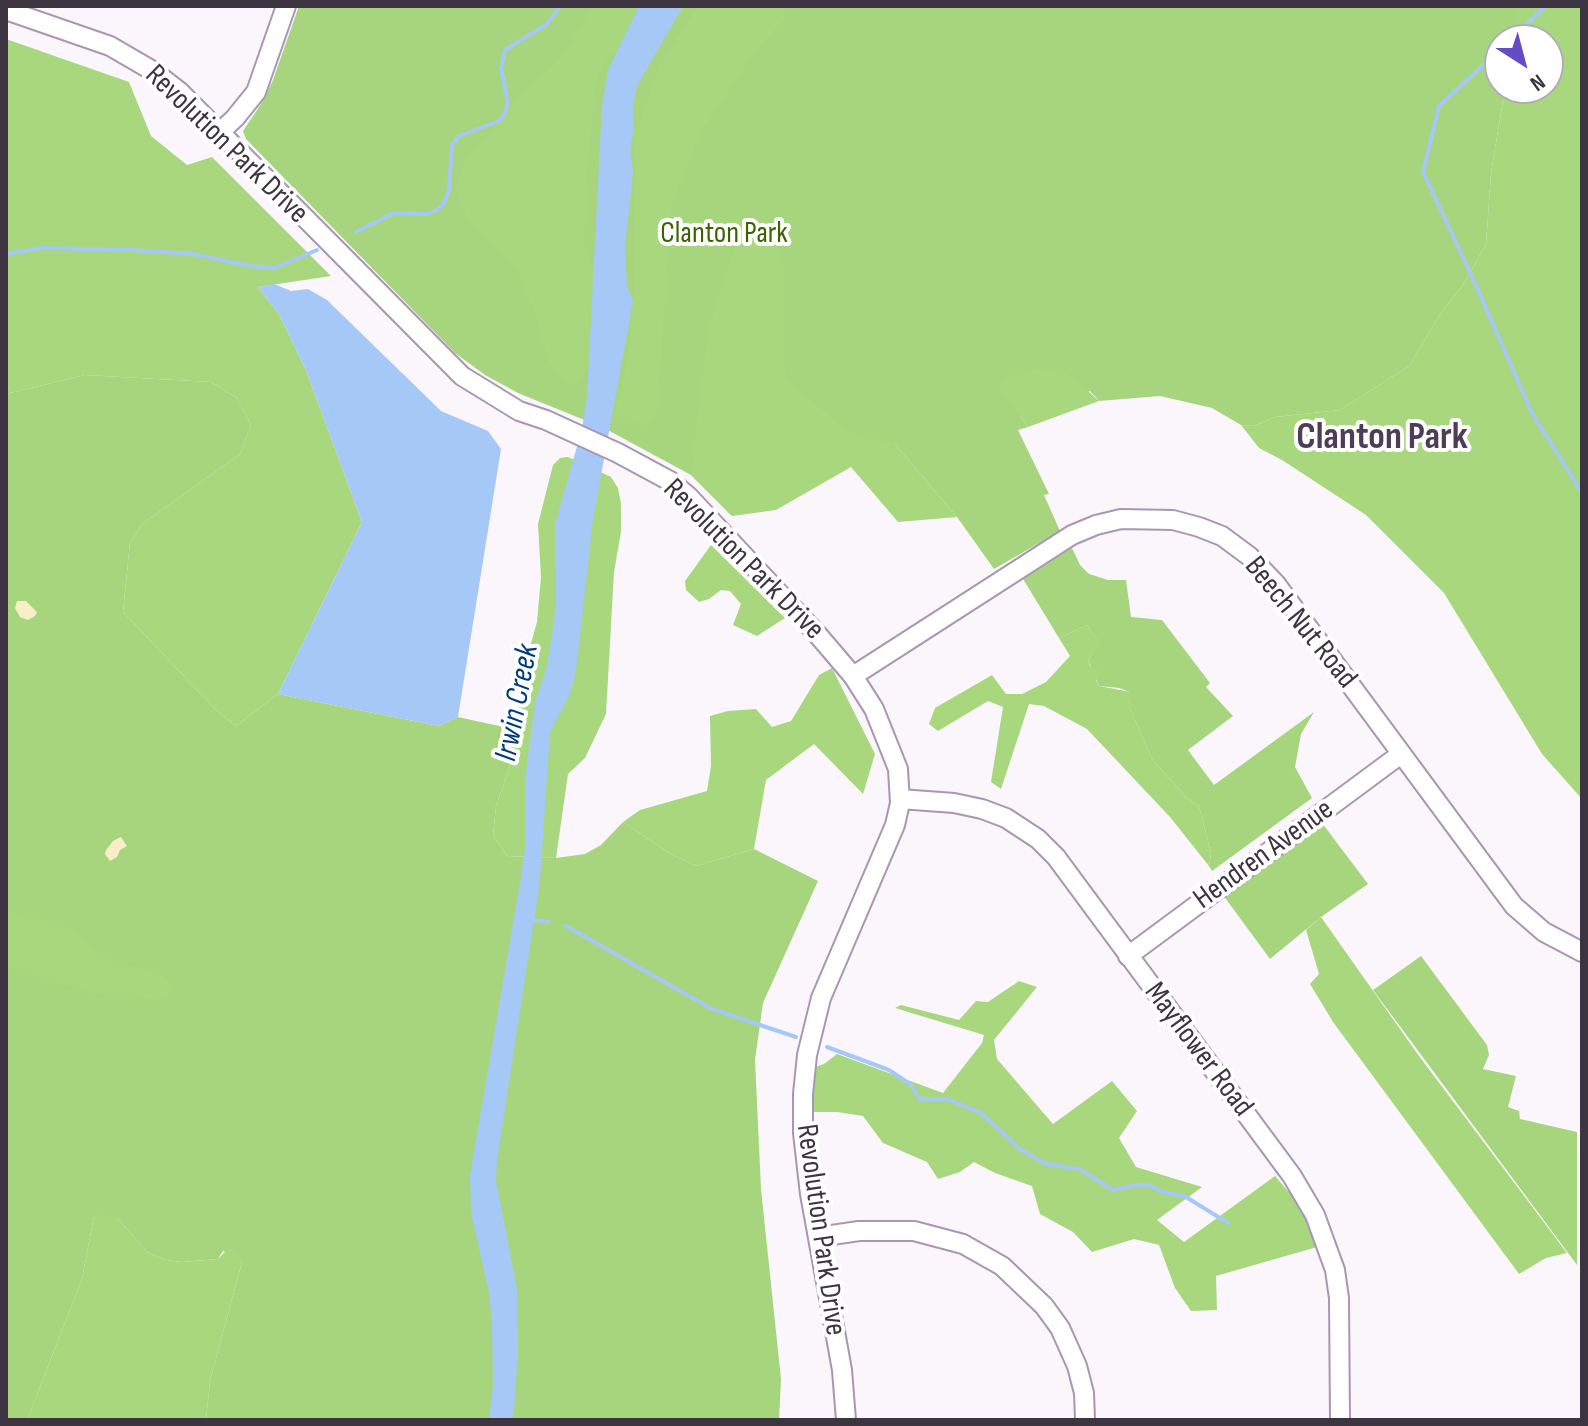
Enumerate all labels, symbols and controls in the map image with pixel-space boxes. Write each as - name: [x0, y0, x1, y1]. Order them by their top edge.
- north arrow: [1484, 24, 1564, 104]
- street label: Revolution Park Drive: [137, 58, 315, 232]
- text: N: [1525, 68, 1550, 97]
- park label: Clanton Park: [660, 216, 788, 252]
- district label: Clanton Park: [1296, 415, 1468, 461]
- street label: Revolution Park Drive: [655, 472, 831, 648]
- street label: Beech Nut Road: [1236, 550, 1364, 696]
- water label: Irwin Creek: [488, 641, 548, 765]
- street label: Hendren Avenue: [1187, 792, 1341, 918]
- street label: Mayflower Road: [1136, 976, 1260, 1124]
- street label: Revolution Park Drive: [787, 1122, 853, 1338]

